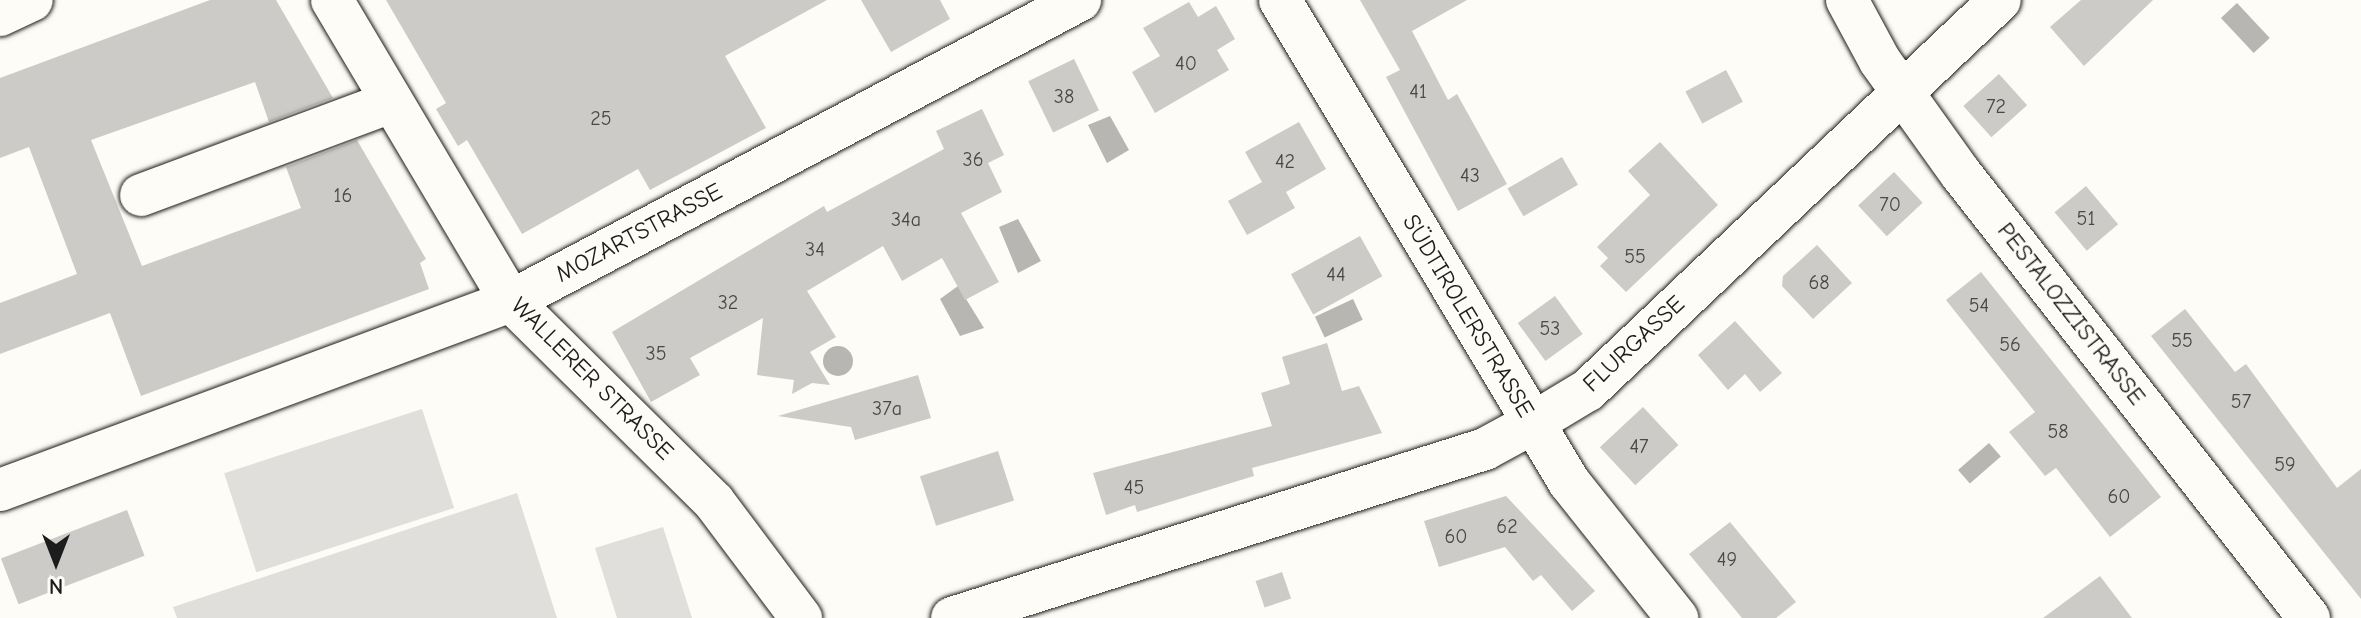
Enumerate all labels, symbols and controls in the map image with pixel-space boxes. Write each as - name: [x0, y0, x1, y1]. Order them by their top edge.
- house number: 40: [1175, 51, 1197, 75]
- house number: 41: [1409, 79, 1427, 103]
- house number: 38: [1054, 84, 1074, 108]
- house number: 72: [1986, 94, 2006, 118]
- house number: 25: [590, 106, 612, 130]
- house number: 36: [963, 147, 983, 171]
- house number: 42: [1275, 149, 1295, 173]
- house number: 43: [1460, 163, 1480, 187]
- street label: MOZARTSTRASSE: [551, 177, 727, 289]
- house number: 16: [334, 183, 352, 207]
- house number: 70: [1879, 192, 1901, 216]
- house number: 51: [2077, 206, 2095, 230]
- house number: 34a: [891, 207, 921, 231]
- street label: SÜDTIROLERSTRASSE: [1396, 209, 1540, 423]
- street label: PESTALOZZISTRASSE: [1991, 217, 2151, 411]
- house number: 34: [805, 237, 825, 261]
- house number: 55: [1624, 244, 1646, 268]
- house number: 44: [1326, 262, 1346, 286]
- house number: 68: [1808, 270, 1830, 294]
- house number: 32: [718, 290, 738, 314]
- street label: FLURGASSE: [1577, 290, 1691, 398]
- street label: WALLERER STRASSE: [505, 292, 679, 466]
- house number: 54: [1969, 293, 1989, 317]
- house number: 53: [1540, 316, 1560, 340]
- house number: 55: [2171, 328, 2193, 352]
- house number: 56: [1999, 332, 2021, 356]
- house number: 35: [646, 341, 666, 365]
- house number: 57: [2231, 389, 2251, 413]
- house number: 37a: [872, 396, 902, 420]
- house number: 58: [2047, 419, 2069, 443]
- house number: 47: [1629, 434, 1649, 458]
- house number: 59: [2274, 452, 2296, 476]
- house number: 45: [1124, 475, 1144, 499]
- house number: 60: [2107, 484, 2131, 508]
- house number: 62: [1496, 514, 1518, 538]
- north arrow: [16, 522, 96, 602]
- house number: 60: [1444, 524, 1468, 548]
- house number: 49: [1717, 547, 1737, 571]
- text: N: [49, 573, 63, 599]

